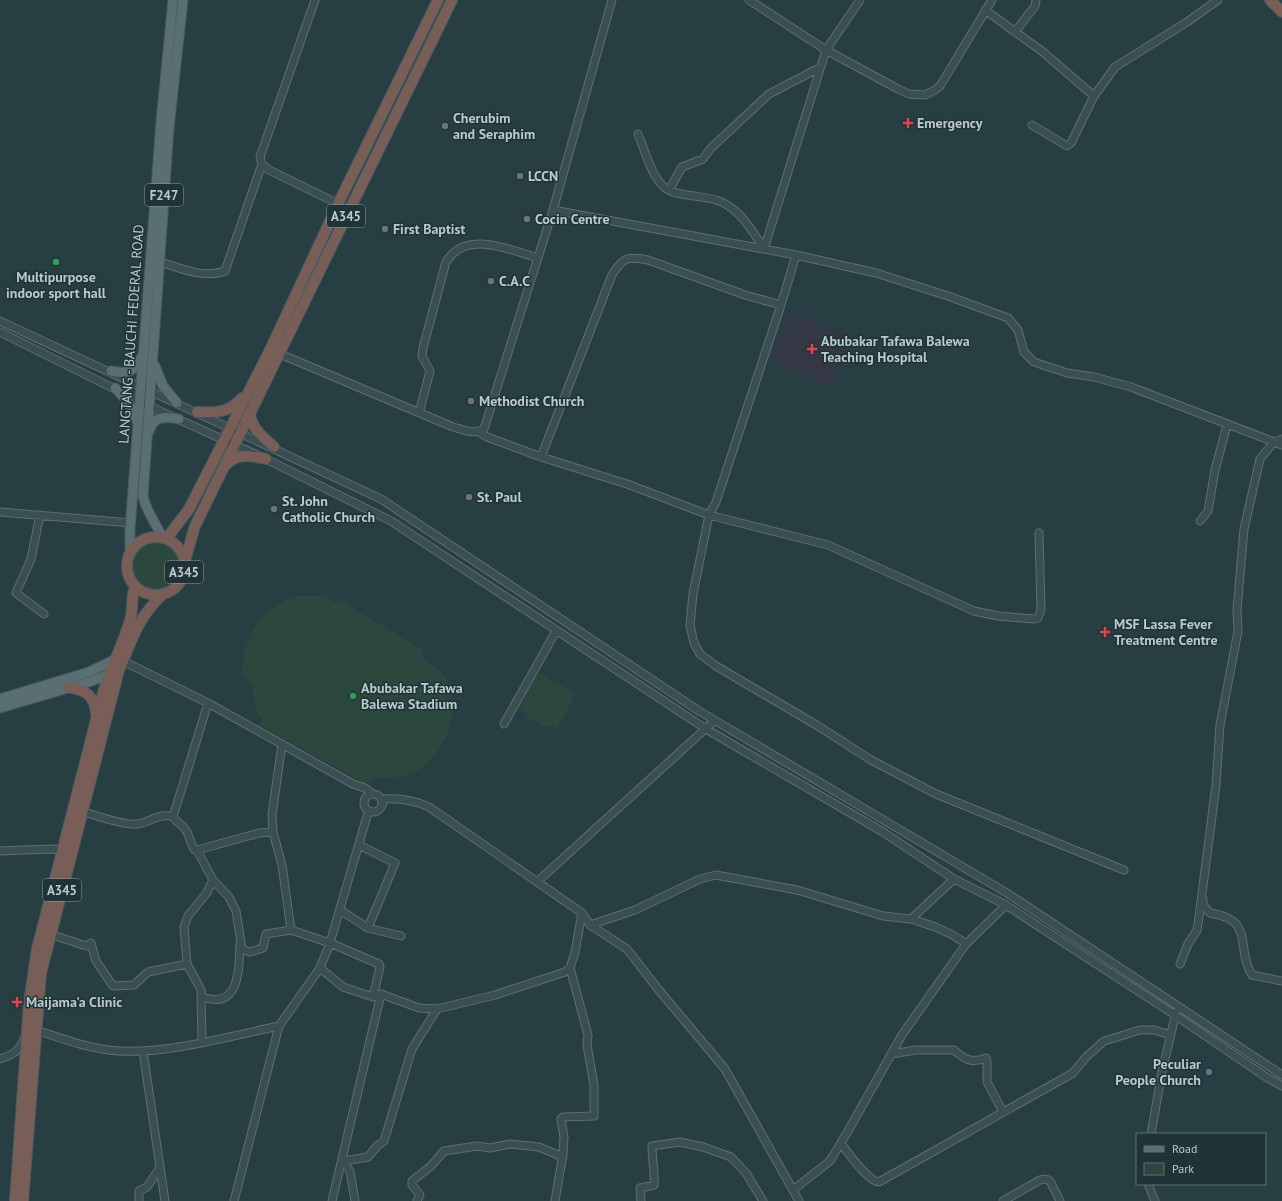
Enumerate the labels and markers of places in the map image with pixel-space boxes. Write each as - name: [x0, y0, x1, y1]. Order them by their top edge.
- place label: Cherubim and Seraphim: [453, 109, 535, 143]
- place label: Emergency: [917, 114, 983, 132]
- marker: Emergency: [902, 117, 914, 129]
- marker: Cherubim and Seraphim: [440, 121, 450, 131]
- place label: LCCN: [528, 167, 558, 185]
- marker: LCCN: [515, 171, 525, 181]
- place label: Cocin Centre: [535, 210, 610, 228]
- marker: Cocin Centre: [522, 214, 532, 224]
- place label: First Baptist: [393, 220, 465, 238]
- marker: First Baptist: [380, 224, 390, 234]
- marker: Multipurpose indoor sport hall: [51, 257, 61, 267]
- place label: Multipurpose indoor sport hall: [6, 268, 107, 302]
- place label: C.A.C: [499, 272, 530, 290]
- marker: C.A.C: [486, 276, 496, 286]
- place label: Abubakar Tafawa Balewa Teaching Hospital: [821, 332, 970, 366]
- marker: Abubakar Tafawa Balewa Teaching Hospital: [806, 343, 818, 355]
- place label: Methodist Church: [479, 392, 584, 410]
- marker: Methodist Church: [466, 396, 476, 406]
- place label: St. Paul: [477, 488, 522, 506]
- place label: St. John Catholic Church: [282, 492, 375, 526]
- marker: St. Paul: [464, 492, 474, 502]
- marker: St. John Catholic Church: [269, 504, 279, 514]
- place label: MSF Lassa Fever Treatment Centre: [1114, 615, 1218, 649]
- marker: MSF Lassa Fever Treatment Centre: [1099, 626, 1111, 638]
- place label: Abubakar Tafawa Balewa Stadium: [361, 679, 463, 713]
- marker: Abubakar Tafawa Balewa Stadium: [348, 691, 358, 701]
- place label: Maijama'a Clinic: [26, 993, 122, 1011]
- marker: Maijama'a Clinic: [11, 996, 23, 1008]
- place label: Peculiar People Church: [1115, 1055, 1201, 1089]
- marker: Peculiar People Church: [1204, 1067, 1214, 1077]

